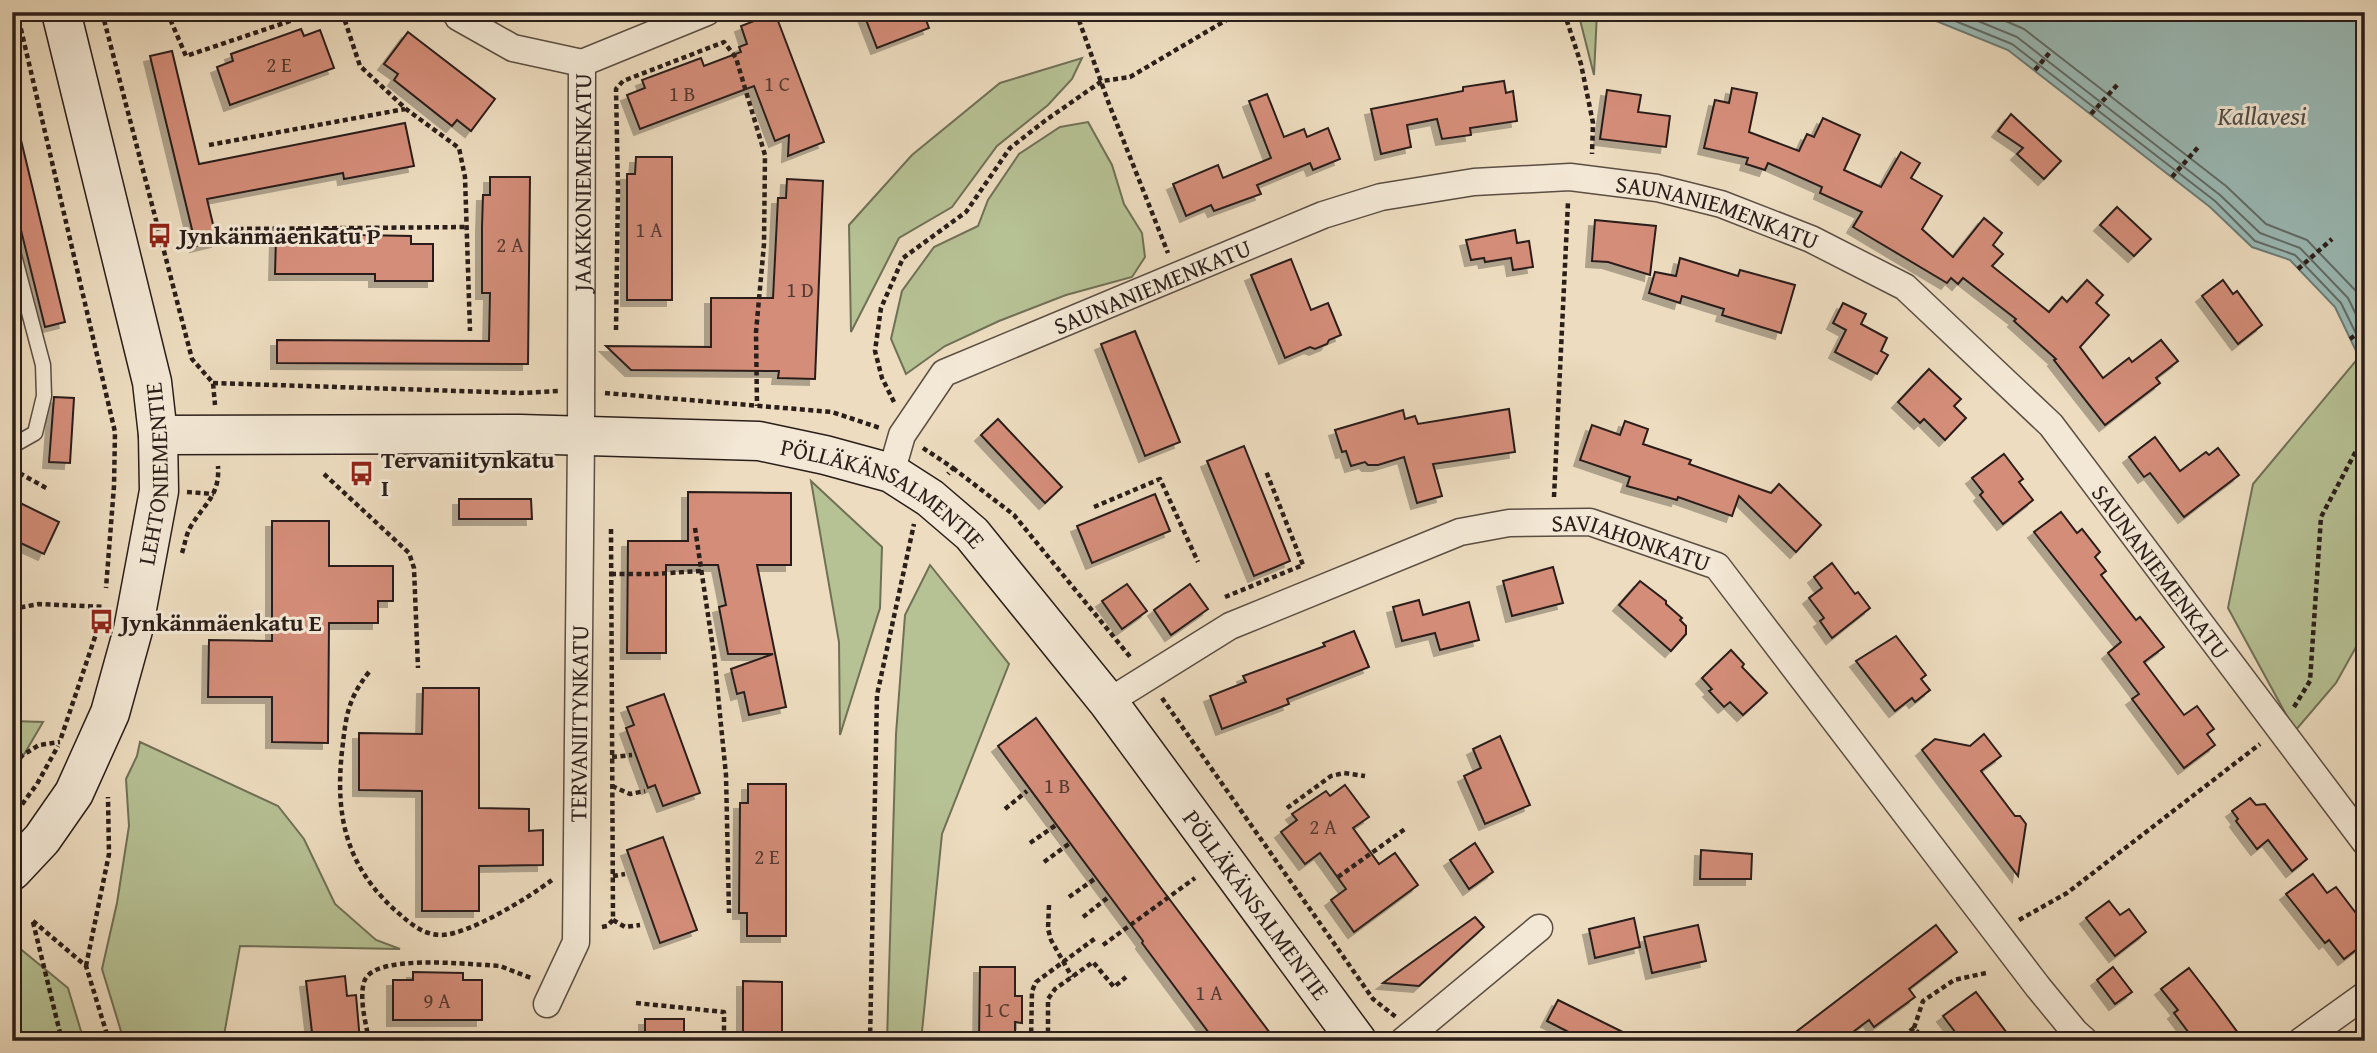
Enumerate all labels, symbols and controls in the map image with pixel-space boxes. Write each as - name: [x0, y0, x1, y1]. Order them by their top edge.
- house number: 2 E: [266, 49, 292, 80]
- house number: 1 C: [764, 68, 790, 99]
- street label: JAAKKONIEMENKATU: [564, 73, 599, 295]
- house number: 1 B: [669, 78, 695, 109]
- water label: Kallavesi: [2217, 96, 2307, 135]
- street label: SAUNANIEMENKATU: [1614, 165, 1824, 258]
- house number: 1 A: [635, 214, 663, 245]
- place label: Jynkänmäenkatu P: [175, 218, 381, 253]
- bus stop icon: Jynkänmäenkatu P: [145, 221, 173, 249]
- house number: 2 A: [496, 229, 524, 260]
- street label: SAUNANIEMENKATU: [1048, 229, 1256, 343]
- house number: 1 D: [786, 274, 814, 305]
- street label: LEHTONIEMENTIE: [128, 381, 177, 568]
- street label: PÖLLÄKÄNSALMENTIE: [778, 429, 994, 556]
- place label: Tervaniitynkatu I: [381, 442, 555, 505]
- bus stop icon: Tervaniitynkatu I: [347, 459, 375, 487]
- street label: SAUNANIEMENKATU: [2084, 477, 2239, 666]
- street label: SAVIAHONKATU: [1551, 504, 1715, 580]
- place label: Jynkänmäenkatu E: [117, 605, 322, 640]
- bus stop icon: Jynkänmäenkatu E: [87, 608, 115, 636]
- street label: TERVANIITYNKATU: [560, 624, 597, 822]
- house number: 1 B: [1044, 770, 1070, 801]
- street label: PÖLLÄKÄNSALMENTIE: [1175, 802, 1338, 1007]
- house number: 2 A: [1309, 811, 1337, 842]
- house number: 2 E: [754, 841, 780, 872]
- house number: 1 A: [1195, 977, 1223, 1008]
- house number: 9 A: [423, 985, 451, 1016]
- house number: 1 C: [984, 994, 1010, 1025]

